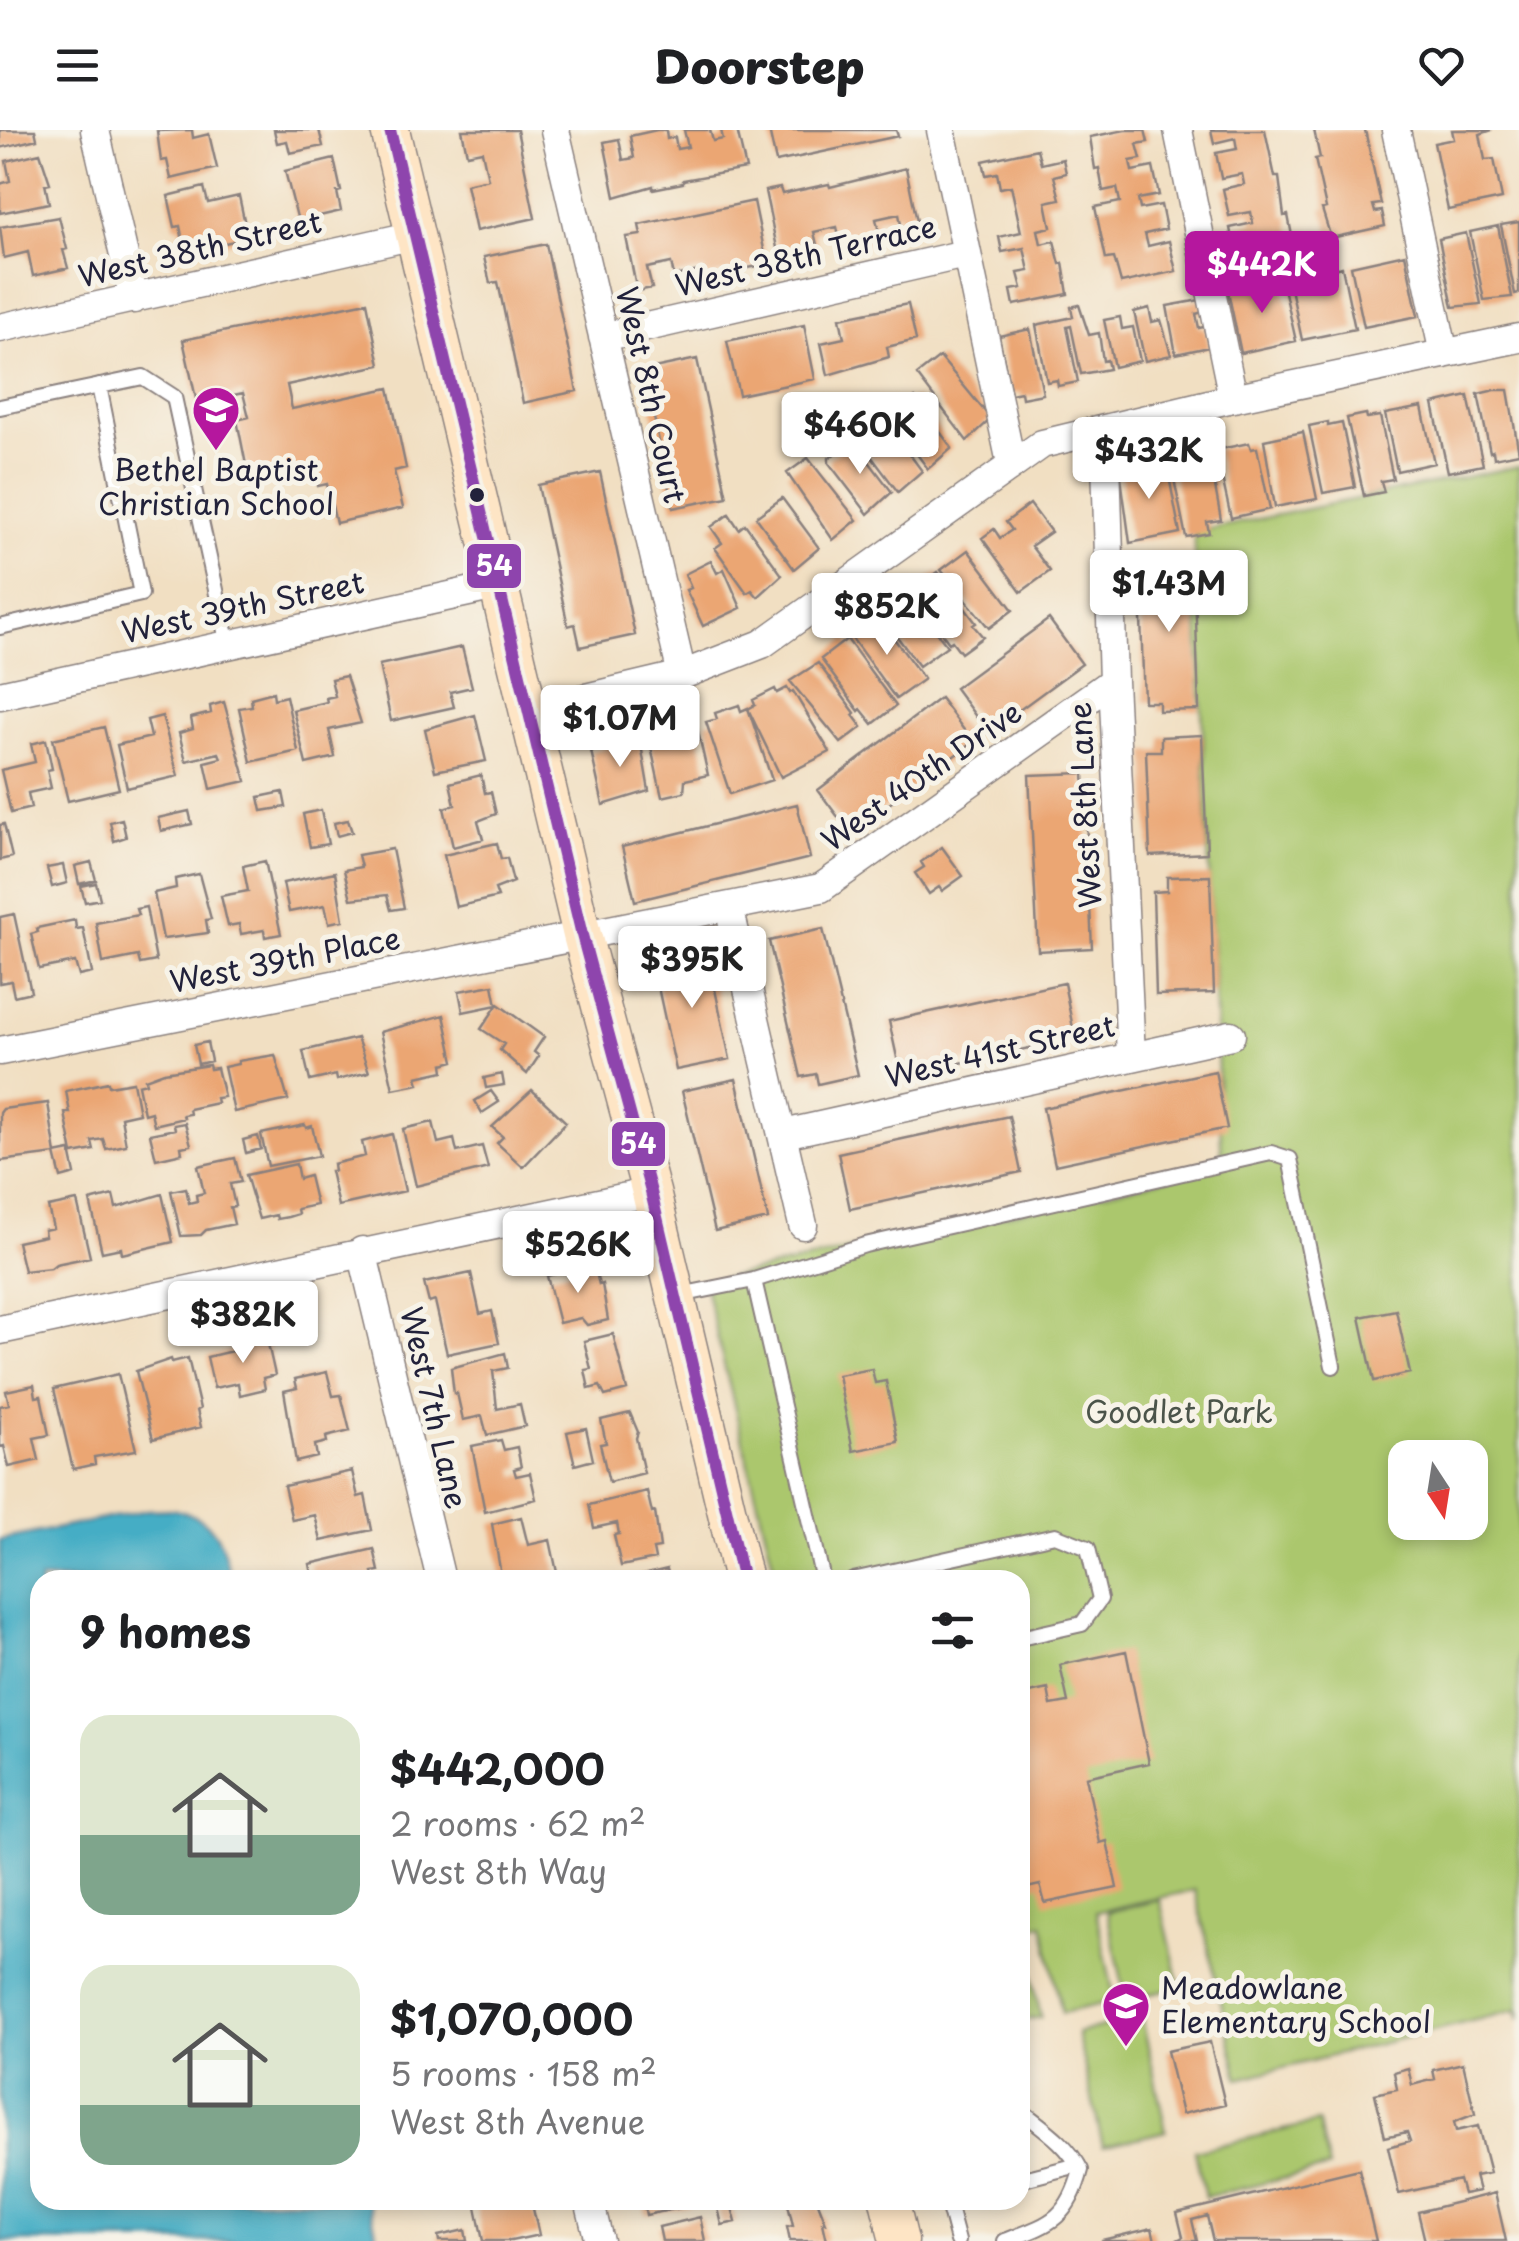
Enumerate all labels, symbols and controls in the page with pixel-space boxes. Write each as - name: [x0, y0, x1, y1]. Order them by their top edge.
- text: Doorstep: [654, 31, 865, 99]
- icon: menu: [50, 38, 105, 93]
- icon: heart: [1414, 38, 1469, 93]
- street label: West 38th Street: [73, 198, 326, 297]
- street label: West 38th Terrace: [670, 203, 940, 306]
- pin: $442K: [1192, 231, 1332, 316]
- text: $442K: [1207, 239, 1317, 287]
- street label: West 8th Court: [606, 282, 699, 507]
- school or university icon: Bethel Baptist Christian School: [190, 384, 242, 452]
- pin: $460K: [790, 392, 930, 477]
- text: $460K: [804, 400, 916, 448]
- pin: $432K: [1079, 417, 1219, 502]
- text: $432K: [1095, 425, 1203, 473]
- place label: Bethel Baptist Christian School: [98, 446, 334, 525]
- unlabelled marker: [467, 485, 487, 505]
- line badge: 54: [465, 542, 523, 590]
- text: 54: [476, 543, 512, 586]
- pin: $1.43M: [1088, 550, 1250, 635]
- street label: West 39th Street: [117, 558, 368, 653]
- text: $1.43M: [1112, 558, 1226, 606]
- pin: $852K: [817, 573, 957, 658]
- text: $852K: [834, 581, 940, 629]
- pin: $1.07M: [539, 685, 701, 770]
- street label: West 40th Drive: [811, 689, 1030, 861]
- text: $1.07M: [563, 693, 677, 741]
- street label: West 8th Lane: [1056, 701, 1111, 909]
- street label: West 39th Place: [166, 914, 403, 1003]
- pin: $395K: [622, 926, 762, 1011]
- text: $395K: [640, 934, 744, 982]
- street label: West 41st Street: [880, 1001, 1119, 1098]
- line badge: 54: [610, 1120, 667, 1168]
- text: 54: [620, 1121, 656, 1164]
- pin: $526K: [508, 1211, 648, 1296]
- text: $526K: [525, 1219, 631, 1267]
- pin: $382K: [173, 1281, 313, 1366]
- text: $382K: [190, 1289, 296, 1337]
- street label: West 7th Lane: [390, 1302, 481, 1513]
- park label: Goodlet Park: [1085, 1388, 1273, 1433]
- north arrow: [1388, 1440, 1488, 1540]
- map controls: [1388, 1440, 1488, 1540]
- text: 9 homes: [80, 1599, 251, 1662]
- icon: filters: [925, 1603, 980, 1658]
- text: $442,000: [390, 1736, 605, 1799]
- icon: home: [160, 1755, 280, 1875]
- text: 2 rooms · 62 m²: [390, 1799, 646, 1847]
- text: West 8th Way: [390, 1847, 607, 1895]
- place label: Meadowlane Elementary School: [1161, 1964, 1431, 2043]
- school or university icon: Meadowlane Elementary School: [1100, 1980, 1152, 2048]
- text: $1,070,000: [390, 1986, 633, 2049]
- icon: home: [160, 2005, 280, 2125]
- text: 5 rooms · 158 m²: [390, 2049, 657, 2097]
- text: West 8th Avenue: [390, 2097, 645, 2145]

